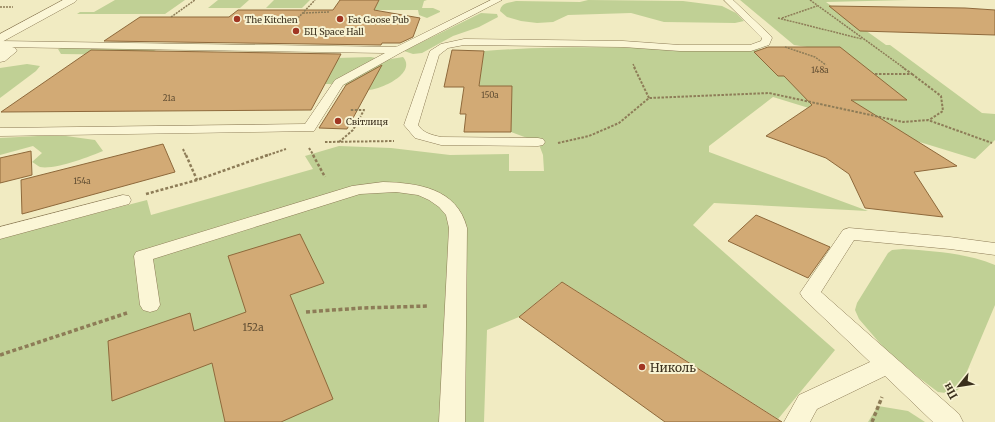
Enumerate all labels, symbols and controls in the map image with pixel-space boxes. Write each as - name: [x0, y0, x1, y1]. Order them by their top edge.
- marker: The Kitchen: [232, 14, 242, 24]
- place label: The Kitchen: [245, 14, 298, 25]
- marker: Fat Goose Pub: [335, 14, 345, 24]
- place label: Fat Goose Pub: [348, 14, 410, 25]
- marker: БЦ Space Hall: [291, 26, 301, 36]
- place label: БЦ Space Hall: [304, 26, 364, 37]
- house number: 148а: [811, 65, 829, 75]
- house number: 150а: [481, 90, 499, 100]
- house number: 21а: [163, 93, 176, 103]
- marker: Світлиця: [333, 116, 343, 126]
- place label: Світлиця: [346, 116, 388, 127]
- house number: 154а: [73, 176, 91, 186]
- house number: 152а: [243, 321, 264, 334]
- place label: Николь: [650, 360, 696, 375]
- marker: Николь: [637, 362, 647, 372]
- north arrow: [939, 366, 979, 406]
- text: Пн: [940, 380, 961, 402]

